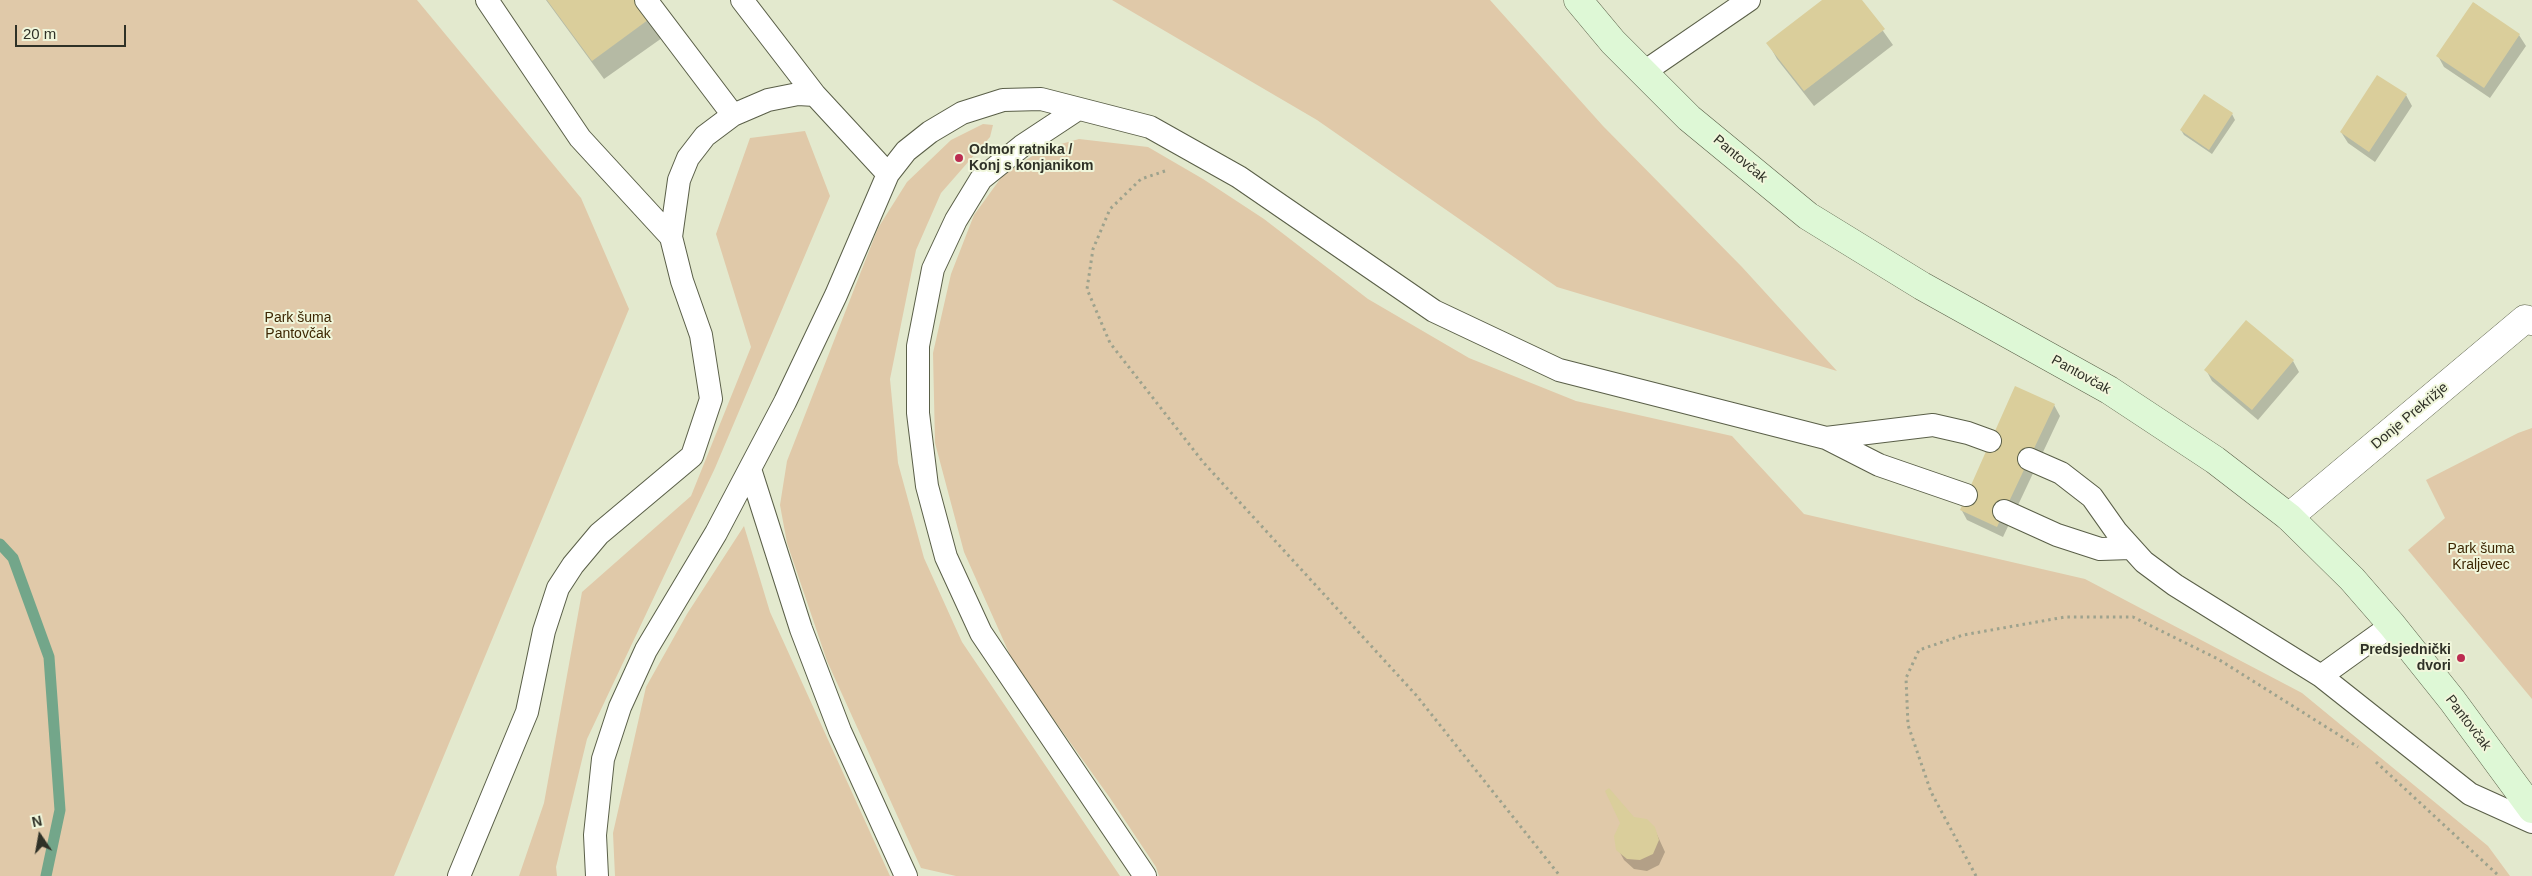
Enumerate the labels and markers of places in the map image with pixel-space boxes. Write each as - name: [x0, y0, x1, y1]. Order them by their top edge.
- place label: Odmor ratnika / Konj s konjanikom: [969, 142, 1093, 174]
- marker: Odmor ratnika / Konj s konjanikom: [953, 152, 965, 164]
- place label: Predsjednički dvori: [2360, 642, 2451, 674]
- marker: Predsjednički dvori: [2455, 652, 2467, 664]

